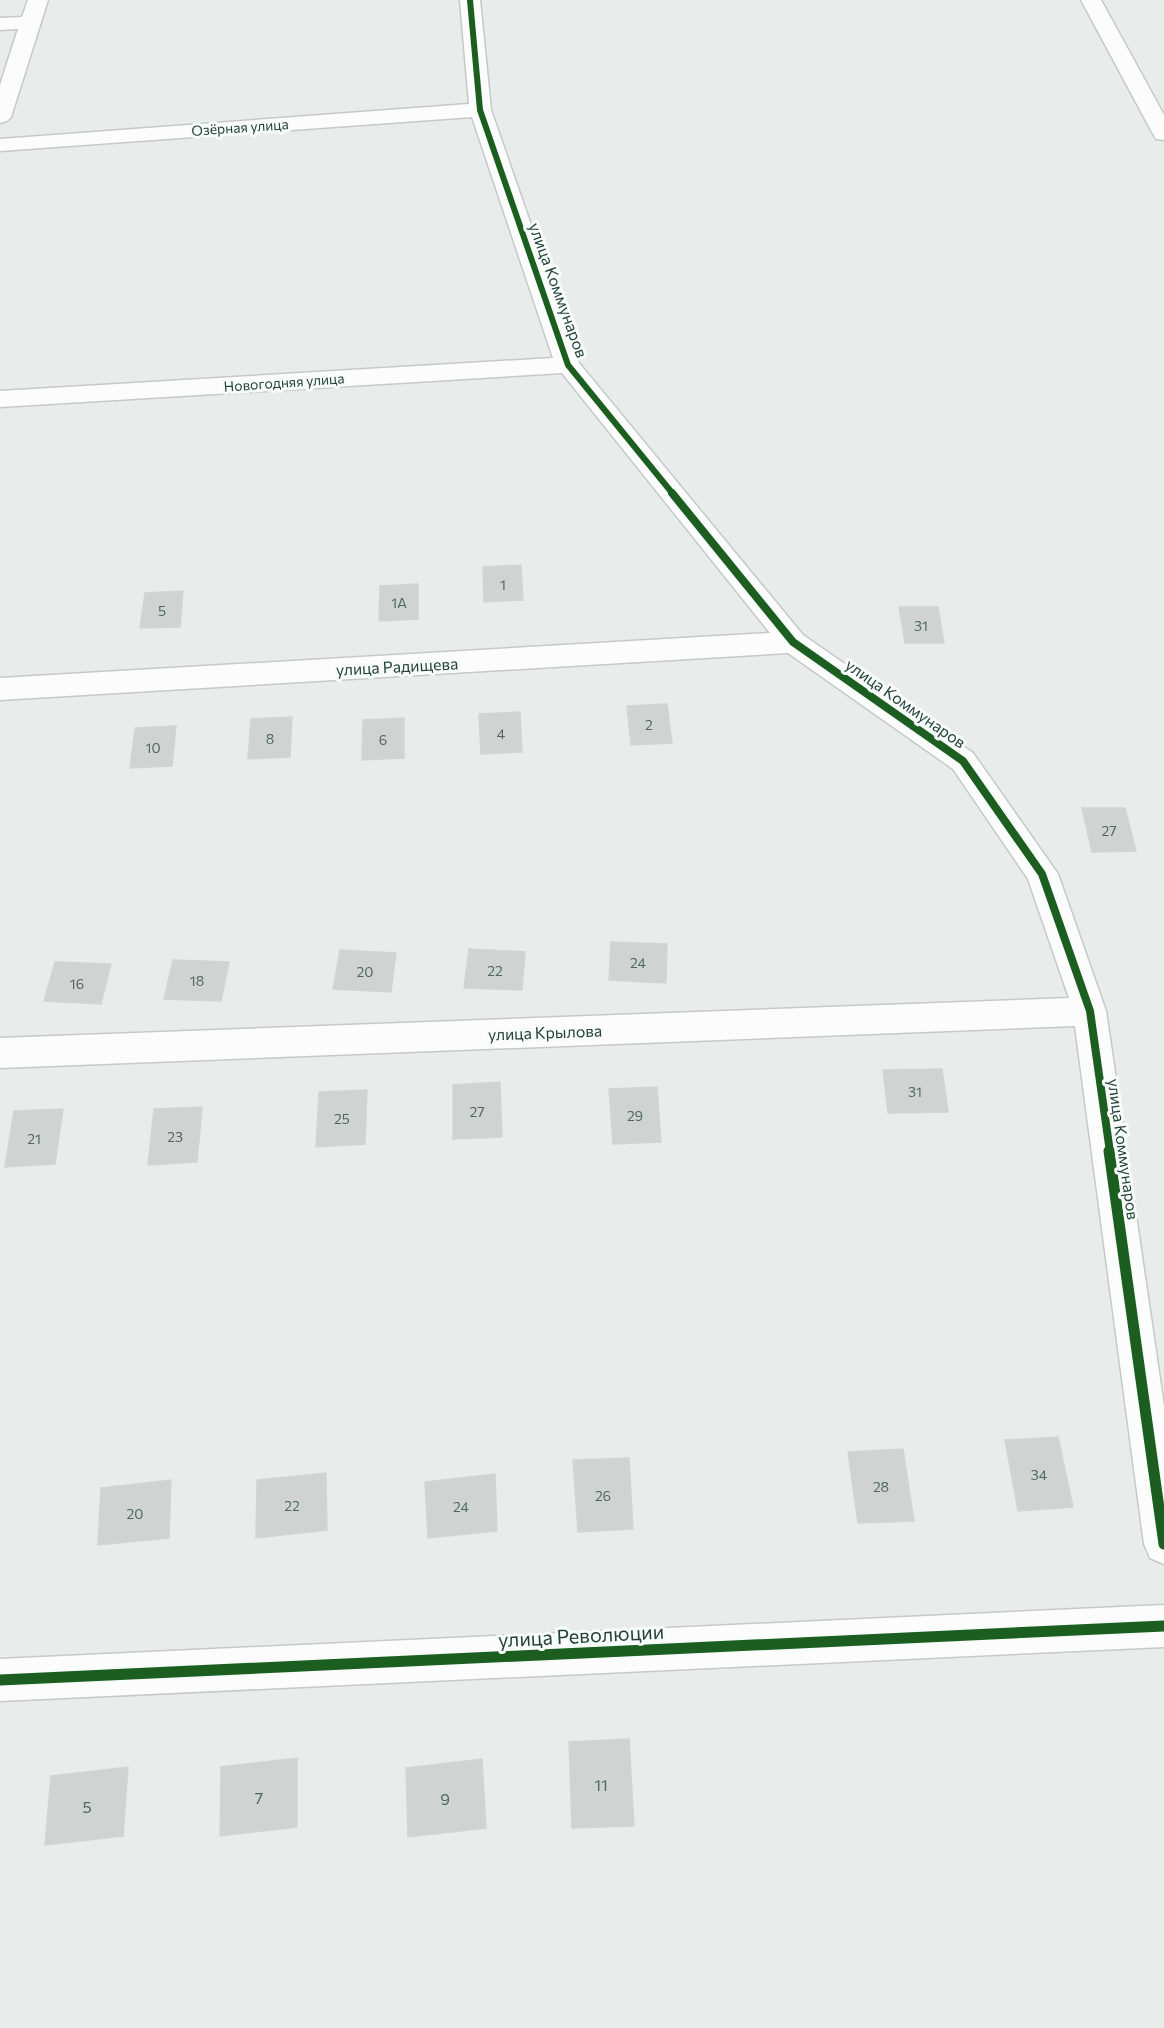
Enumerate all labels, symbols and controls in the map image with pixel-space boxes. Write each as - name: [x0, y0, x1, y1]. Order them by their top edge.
- street label: Озёрная улица: [191, 115, 289, 139]
- street label: улица Коммунаров: [526, 220, 592, 360]
- street label: Новогодняя улица: [223, 369, 345, 395]
- house number: 1: [500, 576, 506, 593]
- house number: 1А: [391, 594, 407, 611]
- house number: 5: [158, 602, 166, 619]
- house number: 31: [914, 617, 928, 634]
- street label: улица Радищева: [335, 653, 459, 679]
- street label: улица Коммунаров: [842, 654, 970, 752]
- house number: 2: [645, 716, 653, 733]
- house number: 4: [497, 725, 506, 742]
- house number: 8: [266, 730, 274, 747]
- house number: 6: [379, 731, 387, 748]
- house number: 10: [145, 739, 161, 756]
- house number: 27: [1101, 822, 1117, 839]
- house number: 24: [630, 954, 647, 971]
- house number: 22: [487, 962, 503, 979]
- house number: 20: [357, 963, 373, 980]
- house number: 18: [190, 972, 204, 989]
- house number: 16: [70, 975, 84, 992]
- street label: улица Крылова: [488, 1021, 602, 1043]
- street label: улица Коммунаров: [1105, 1077, 1143, 1221]
- house number: 31: [908, 1083, 922, 1100]
- house number: 27: [469, 1103, 485, 1120]
- house number: 29: [627, 1107, 643, 1124]
- house number: 25: [334, 1110, 350, 1127]
- house number: 23: [167, 1128, 183, 1145]
- house number: 21: [27, 1130, 41, 1147]
- house number: 34: [1031, 1466, 1048, 1483]
- house number: 28: [873, 1478, 889, 1495]
- house number: 26: [595, 1487, 611, 1504]
- house number: 22: [284, 1497, 300, 1514]
- house number: 24: [453, 1498, 470, 1515]
- house number: 20: [127, 1505, 143, 1522]
- street label: улица Революции: [497, 1619, 665, 1651]
- house number: 11: [594, 1775, 608, 1794]
- house number: 7: [255, 1788, 263, 1807]
- house number: 9: [440, 1789, 450, 1808]
- house number: 5: [82, 1797, 92, 1816]

